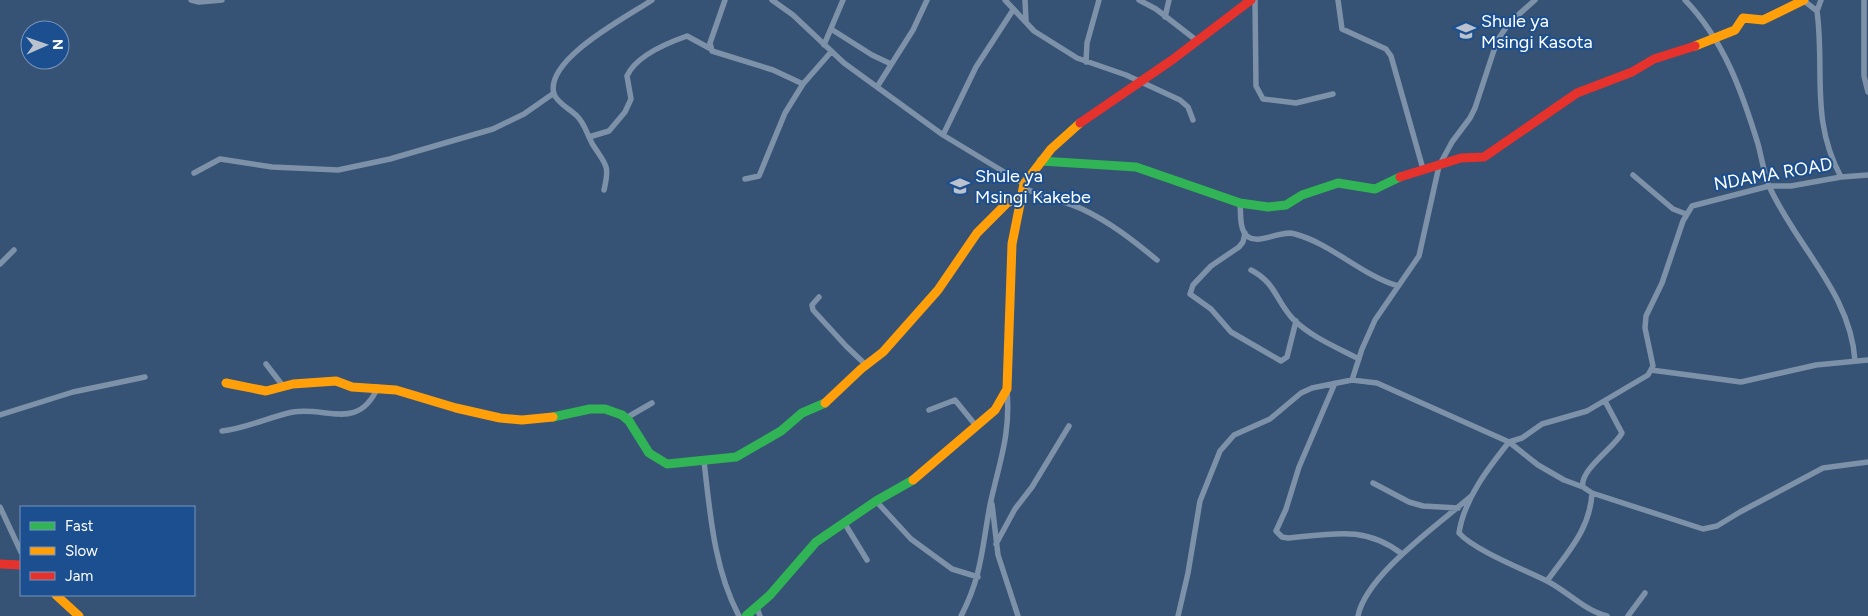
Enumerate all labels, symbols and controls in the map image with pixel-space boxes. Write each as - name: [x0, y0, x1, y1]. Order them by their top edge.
- place label: Shule ya Msingi Kasota: [1481, 10, 1593, 53]
- north arrow: [20, 20, 70, 70]
- school or university icon: Shule ya Msingi Kasota: [1455, 20, 1477, 42]
- text: N: [49, 39, 66, 50]
- street label: NDAMA ROAD: [1712, 153, 1834, 195]
- place label: Shule ya Msingi Kakebe: [975, 165, 1091, 208]
- school or university icon: Shule ya Msingi Kakebe: [949, 175, 971, 197]
- legend: [20, 506, 195, 596]
- text: Fast: [65, 517, 94, 535]
- text: Slow: [65, 542, 98, 560]
- text: Jam: [65, 567, 93, 585]

